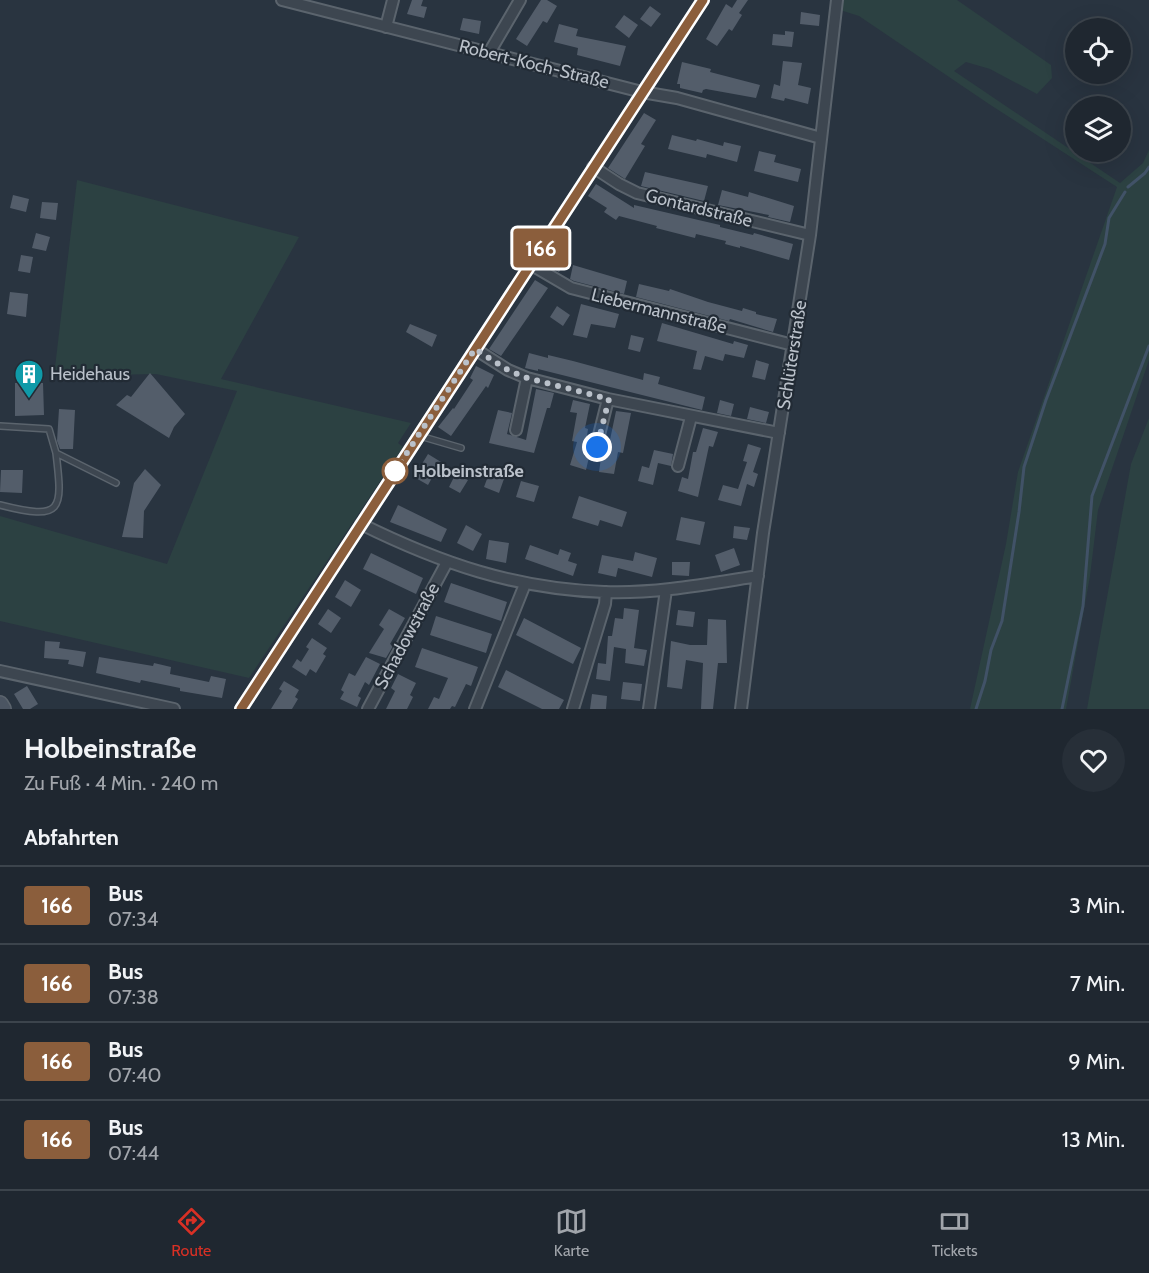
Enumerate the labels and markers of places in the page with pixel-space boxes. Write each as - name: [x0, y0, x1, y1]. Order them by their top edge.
- building icon: Heidehaus: [13, 358, 45, 400]
- place label: Heidehaus: [50, 363, 130, 385]
- marker: Holbeinstraße: [382, 458, 408, 484]
- place label: Holbeinstraße: [413, 460, 524, 482]

